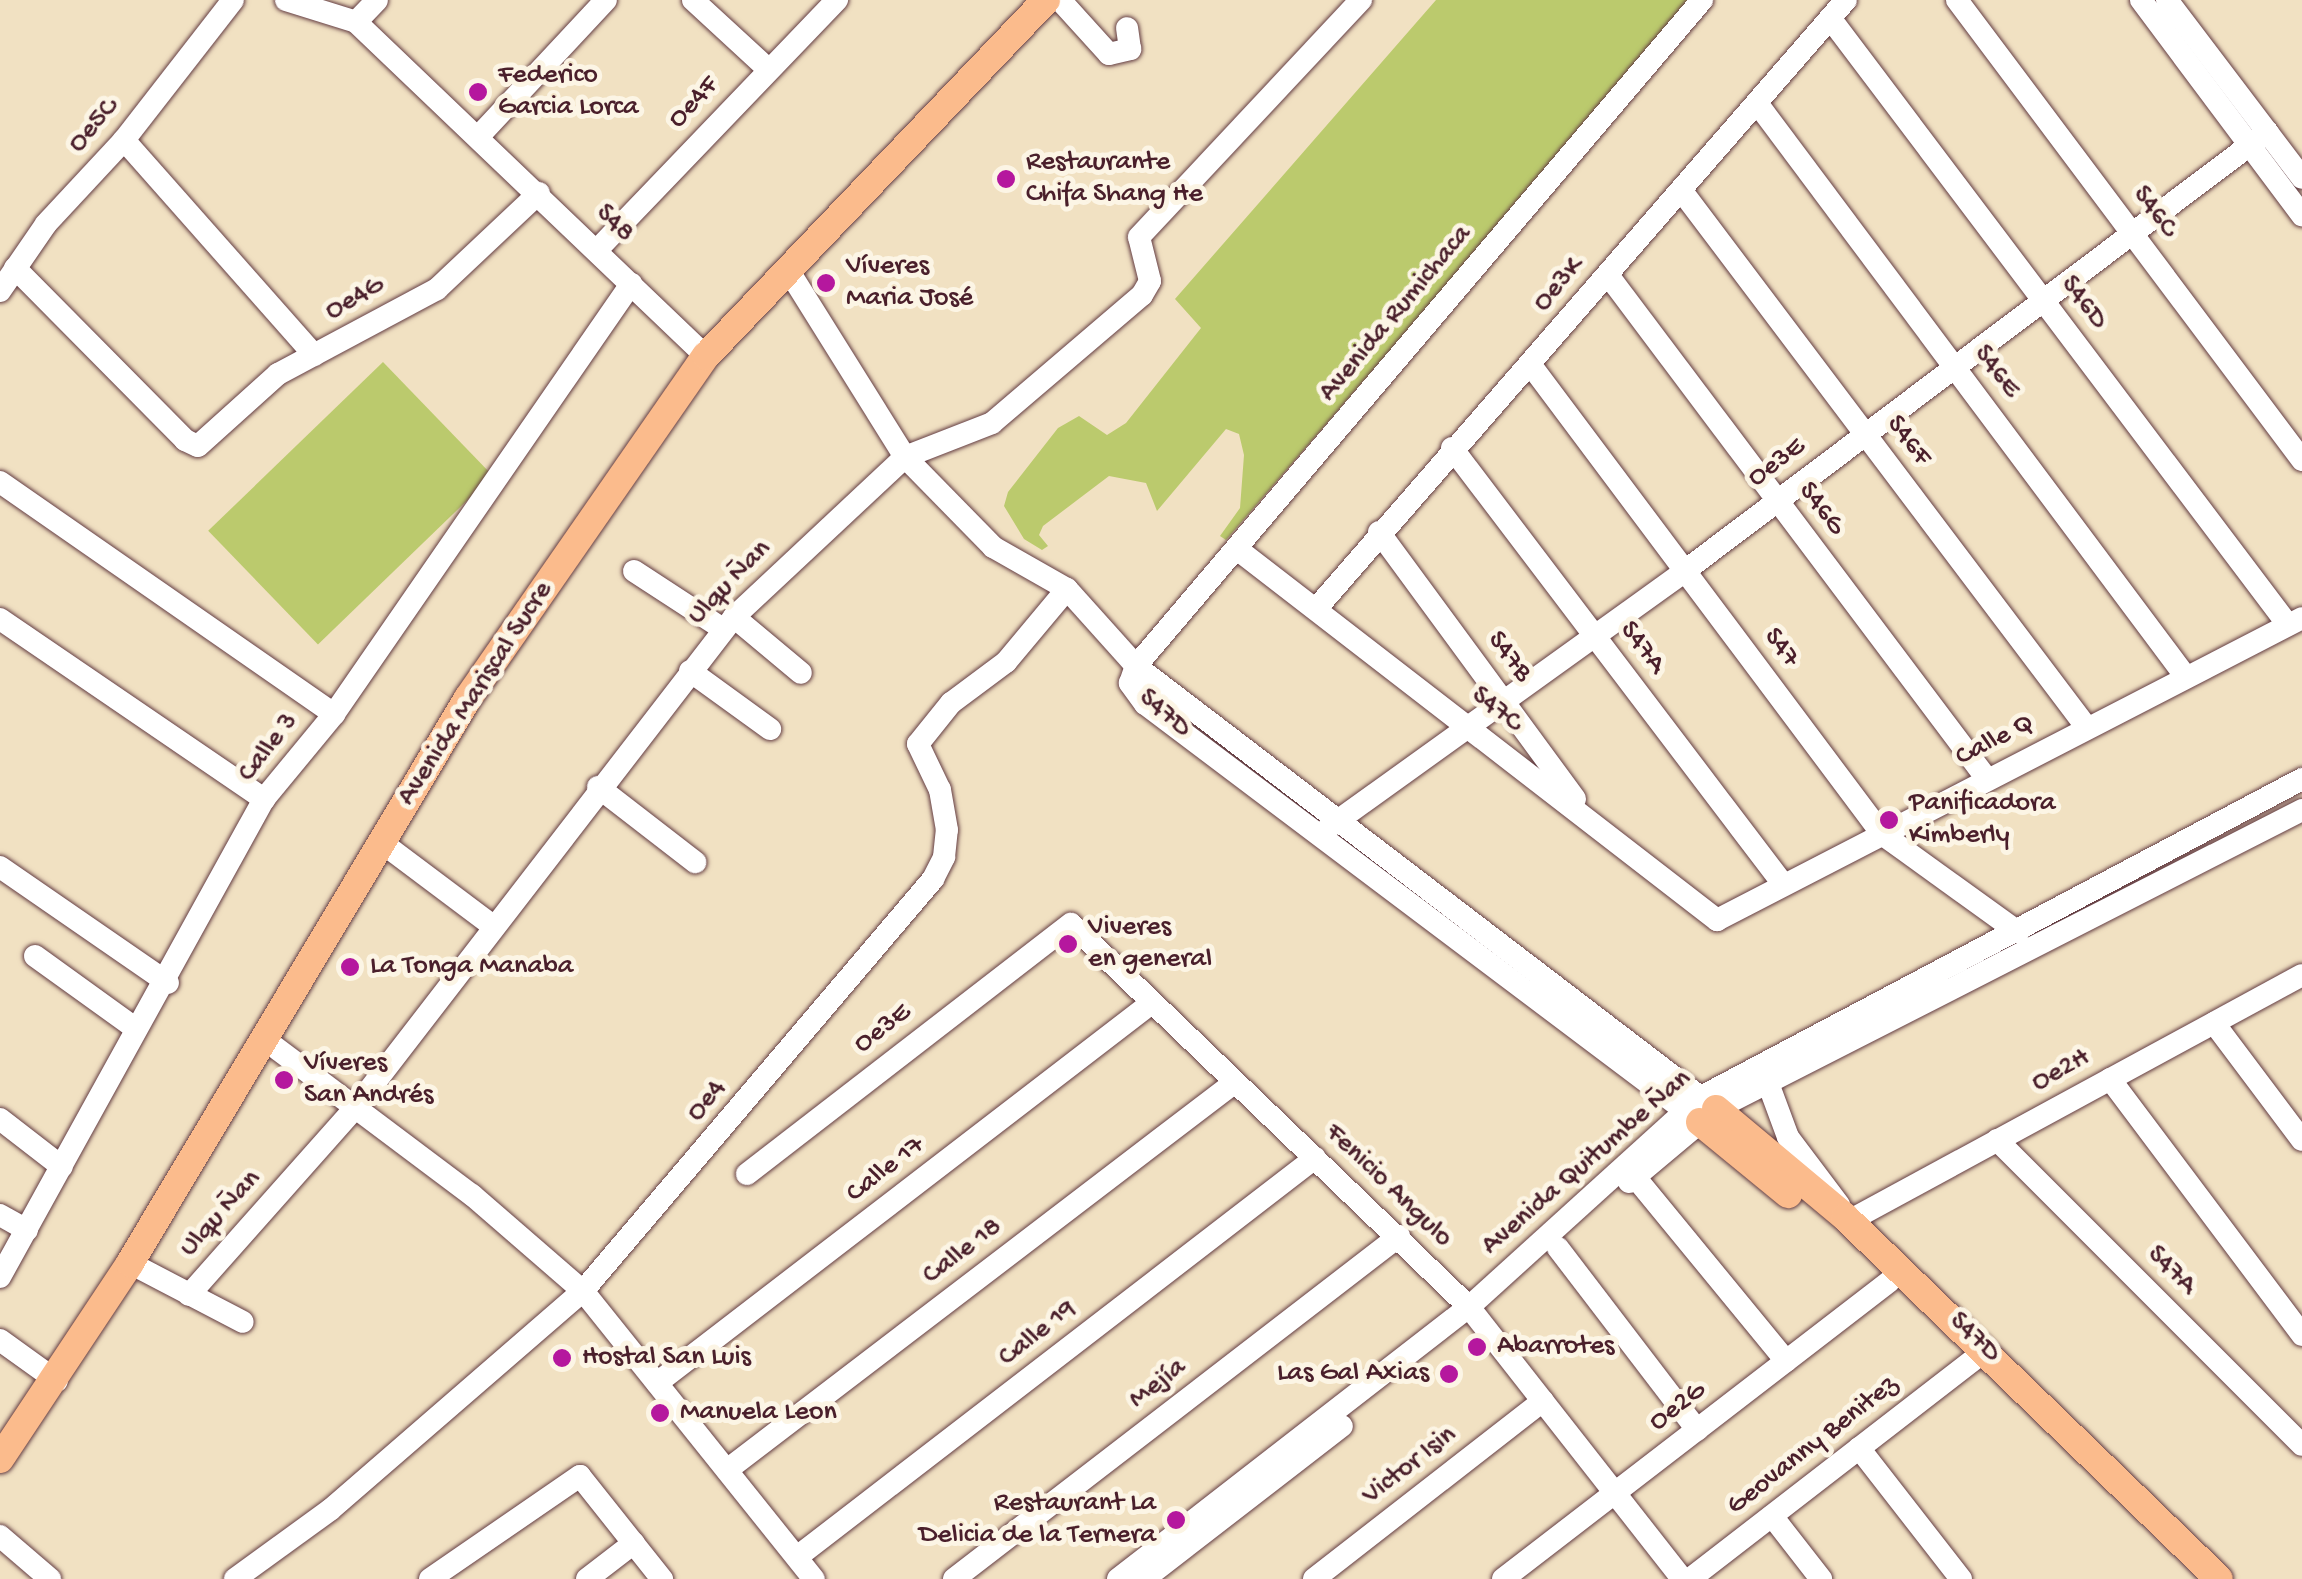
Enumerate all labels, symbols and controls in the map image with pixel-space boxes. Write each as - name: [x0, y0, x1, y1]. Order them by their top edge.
- place label: Federico Garcia Lorca: [498, 59, 639, 125]
- street label: Oe4F: [662, 70, 726, 136]
- marker: Federico Garcia Lorca: [467, 81, 489, 103]
- street label: Oe5C: [61, 92, 127, 160]
- place label: Restaurante Chifa Shang He: [1026, 146, 1203, 212]
- marker: Restaurante Chifa Shang He: [995, 168, 1017, 190]
- street label: S46C: [2124, 180, 2184, 244]
- street label: S48: [587, 197, 641, 251]
- street label: Avenida Rumichaca: [1312, 219, 1480, 409]
- place label: Víveres Maria José: [846, 250, 973, 316]
- street label: Oe3K: [1526, 251, 1592, 319]
- street label: Oe4G: [320, 269, 390, 329]
- street label: S46D: [2052, 269, 2114, 337]
- marker: Víveres Maria José: [815, 272, 837, 294]
- street label: S46E: [1965, 339, 2027, 405]
- street label: S46F: [1878, 409, 1938, 473]
- street label: Oe3E: [1742, 431, 1812, 495]
- street label: S46G: [1790, 476, 1852, 542]
- street label: Ulqu Ñan: [681, 533, 779, 633]
- street label: Avenida Mariscal Sucre: [391, 576, 561, 812]
- street label: S47A: [1611, 615, 1673, 681]
- street label: S47: [1755, 622, 1807, 674]
- street label: S47B: [1479, 625, 1539, 689]
- street label: S47C: [1464, 680, 1528, 740]
- street label: S47D: [1131, 682, 1197, 746]
- street label: Calle 3: [232, 707, 306, 789]
- street label: Calle Q: [1950, 707, 2040, 775]
- place label: Panificadora Kimberly: [1909, 787, 2055, 853]
- marker: Panificadora Kimberly: [1878, 809, 1900, 831]
- place label: Viveres en general: [1088, 911, 1212, 977]
- marker: Viveres en general: [1057, 933, 1079, 955]
- place label: La Tonga Manaba: [370, 950, 573, 984]
- marker: La Tonga Manaba: [339, 956, 361, 978]
- street label: Oe3E: [848, 996, 918, 1062]
- street label: Oe2H: [2026, 1042, 2096, 1100]
- place label: Víveres San Andrés: [304, 1047, 433, 1113]
- street label: Avenida Quitumbe Ñan: [1475, 1063, 1699, 1263]
- marker: Víveres San Andrés: [273, 1069, 295, 1091]
- street label: Oe4: [680, 1073, 734, 1129]
- street label: Fenicio Angulo: [1317, 1117, 1459, 1255]
- street label: Calle 17: [840, 1129, 932, 1211]
- street label: Ulqu Ñan: [173, 1163, 269, 1265]
- street label: Calle 18: [917, 1211, 1009, 1293]
- street label: S47A: [2139, 1239, 2203, 1303]
- street label: Calle 19: [992, 1293, 1084, 1375]
- street label: S47D: [1941, 1305, 2007, 1371]
- place label: Abarrotes: [1497, 1330, 1614, 1364]
- marker: Abarrotes: [1466, 1336, 1488, 1358]
- place label: Hostal San Luis: [582, 1341, 751, 1375]
- marker: Hostal San Luis: [551, 1347, 573, 1369]
- street label: Mejía: [1123, 1351, 1193, 1417]
- place label: Las Gal Axias: [1277, 1357, 1429, 1391]
- marker: Las Gal Axias: [1438, 1363, 1460, 1385]
- street label: Geovanny Benitez: [1721, 1369, 1905, 1523]
- street label: Oe2G: [1643, 1374, 1713, 1440]
- place label: Manuela Leon: [680, 1396, 837, 1430]
- marker: Manuela Leon: [649, 1402, 671, 1424]
- street label: Victor Isin: [1356, 1419, 1464, 1513]
- place label: Restaurant La Delicia de la Ternera: [919, 1487, 1156, 1553]
- marker: Restaurant La Delicia de la Ternera: [1165, 1509, 1187, 1531]

